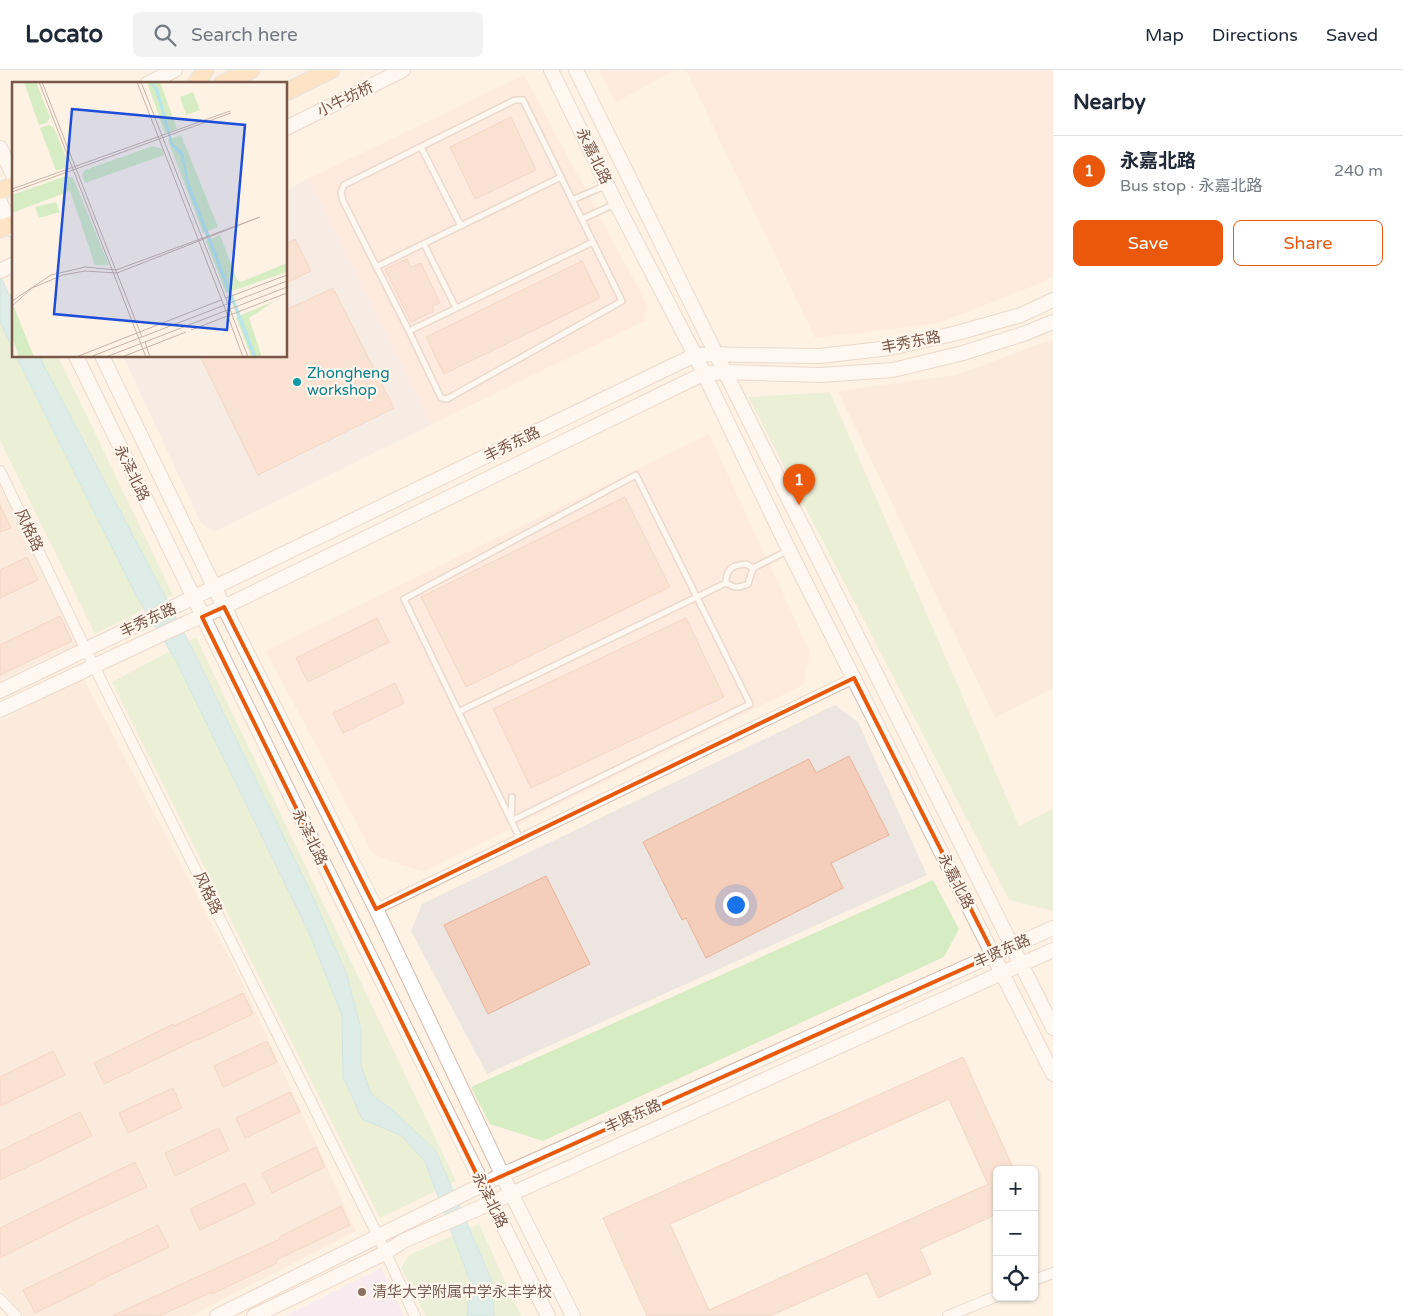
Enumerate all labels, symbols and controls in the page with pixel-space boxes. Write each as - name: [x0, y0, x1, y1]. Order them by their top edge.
- search box: [133, 12, 483, 57]
- text: Locato: [25, 20, 103, 49]
- icon: search: [151, 21, 179, 49]
- text: Search here: [191, 24, 298, 46]
- text: Map: [1145, 24, 1184, 46]
- text: Directions: [1212, 24, 1298, 46]
- text: Saved: [1326, 24, 1378, 46]
- street label: 小牛坊桥: [314, 78, 376, 120]
- inset map: [12, 82, 288, 358]
- text: Nearby: [1073, 90, 1146, 115]
- street label: 永嘉北路: [573, 125, 615, 187]
- text: 永嘉北路: [1120, 150, 1196, 172]
- text: 1: [1084, 161, 1094, 181]
- text: 240 m: [1334, 161, 1383, 181]
- text: Bus stop · 永嘉北路: [1120, 176, 1262, 196]
- button: Save: [1073, 220, 1223, 266]
- button: Share: [1233, 220, 1383, 266]
- street label: 丰秀东路: [880, 327, 942, 357]
- place label: Zhongheng workshop: [307, 364, 390, 399]
- marker: Zhongheng workshop: [291, 376, 303, 388]
- street label: 丰秀东路: [481, 423, 543, 465]
- street label: 永泽北路: [111, 442, 153, 504]
- pin: 1: [783, 464, 815, 505]
- street label: 风格路: [11, 506, 47, 554]
- street label: 丰秀东路: [117, 599, 179, 641]
- street label: 永泽北路: [289, 806, 331, 868]
- street label: 永嘉北路: [934, 850, 978, 912]
- street label: 风格路: [190, 869, 226, 917]
- your location: [723, 892, 749, 918]
- street label: 丰贤东路: [971, 931, 1033, 971]
- street label: 丰贤东路: [602, 1096, 664, 1136]
- map controls: [993, 1166, 1038, 1301]
- button: +: [993, 1166, 1038, 1211]
- street label: 永泽北路: [468, 1169, 512, 1231]
- button: −: [993, 1211, 1038, 1256]
- button: locate: [993, 1256, 1038, 1301]
- place label: 清华大学附属中学永丰学校: [372, 1283, 552, 1301]
- marker: 清华大学附属中学永丰学校: [356, 1286, 368, 1298]

